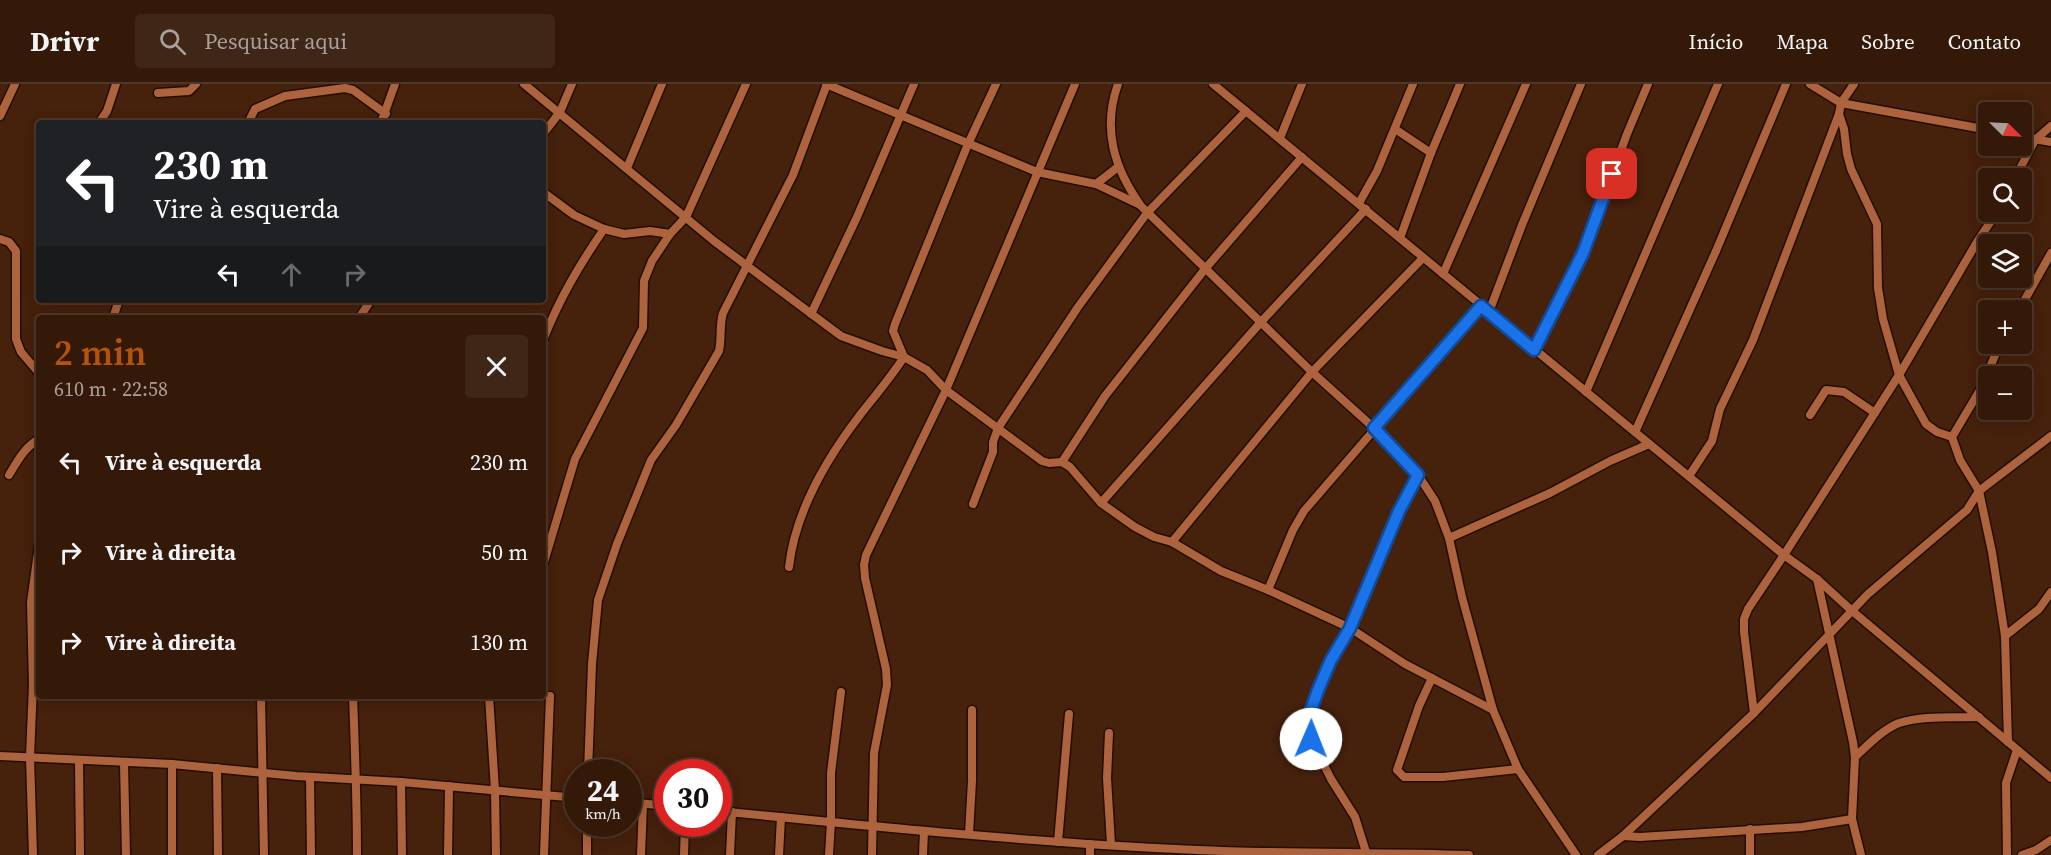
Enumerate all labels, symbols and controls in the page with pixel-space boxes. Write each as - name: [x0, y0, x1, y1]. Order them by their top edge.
- search box: [135, 14, 555, 68]
- text: Drivr: [30, 22, 99, 60]
- icon: search: [156, 25, 189, 58]
- text: Pesquisar aqui: [204, 26, 347, 56]
- text: Início: [1689, 27, 1743, 56]
- text: Mapa: [1776, 27, 1828, 56]
- text: Sobre: [1861, 27, 1915, 56]
- text: Contato: [1948, 27, 2021, 56]
- north arrow: [1978, 102, 2032, 156]
- map controls: [1978, 102, 2032, 420]
- text: 230 m: [153, 135, 268, 193]
- icon: left: [54, 144, 132, 222]
- pin: [1586, 148, 1637, 199]
- icon: arrive: [1595, 157, 1628, 190]
- button: search: [1978, 168, 2032, 222]
- text: Vire à esquerda: [153, 190, 339, 227]
- button: layers: [1978, 234, 2032, 288]
- icon: left: [212, 258, 245, 291]
- icon: ahead: [275, 258, 308, 291]
- icon: right: [338, 258, 371, 291]
- button: +: [1978, 300, 2032, 354]
- text: 2 min: [54, 328, 146, 377]
- button: close: [465, 335, 528, 398]
- button: −: [1978, 366, 2032, 420]
- text: 610 m · 22:58: [54, 375, 168, 403]
- icon: left: [54, 446, 87, 479]
- text: Vire à esquerda: [105, 447, 261, 477]
- text: 230 m: [470, 447, 528, 477]
- icon: right: [54, 536, 87, 569]
- text: Vire à direita: [105, 537, 236, 567]
- text: 50 m: [481, 537, 528, 567]
- icon: right: [54, 626, 87, 659]
- text: Vire à direita: [105, 627, 236, 657]
- text: 130 m: [470, 627, 528, 657]
- position arrow: [1279, 707, 1343, 771]
- speed limit sign: 30: [654, 759, 732, 837]
- text: 24: [587, 770, 619, 811]
- text: km/h: [585, 803, 621, 824]

